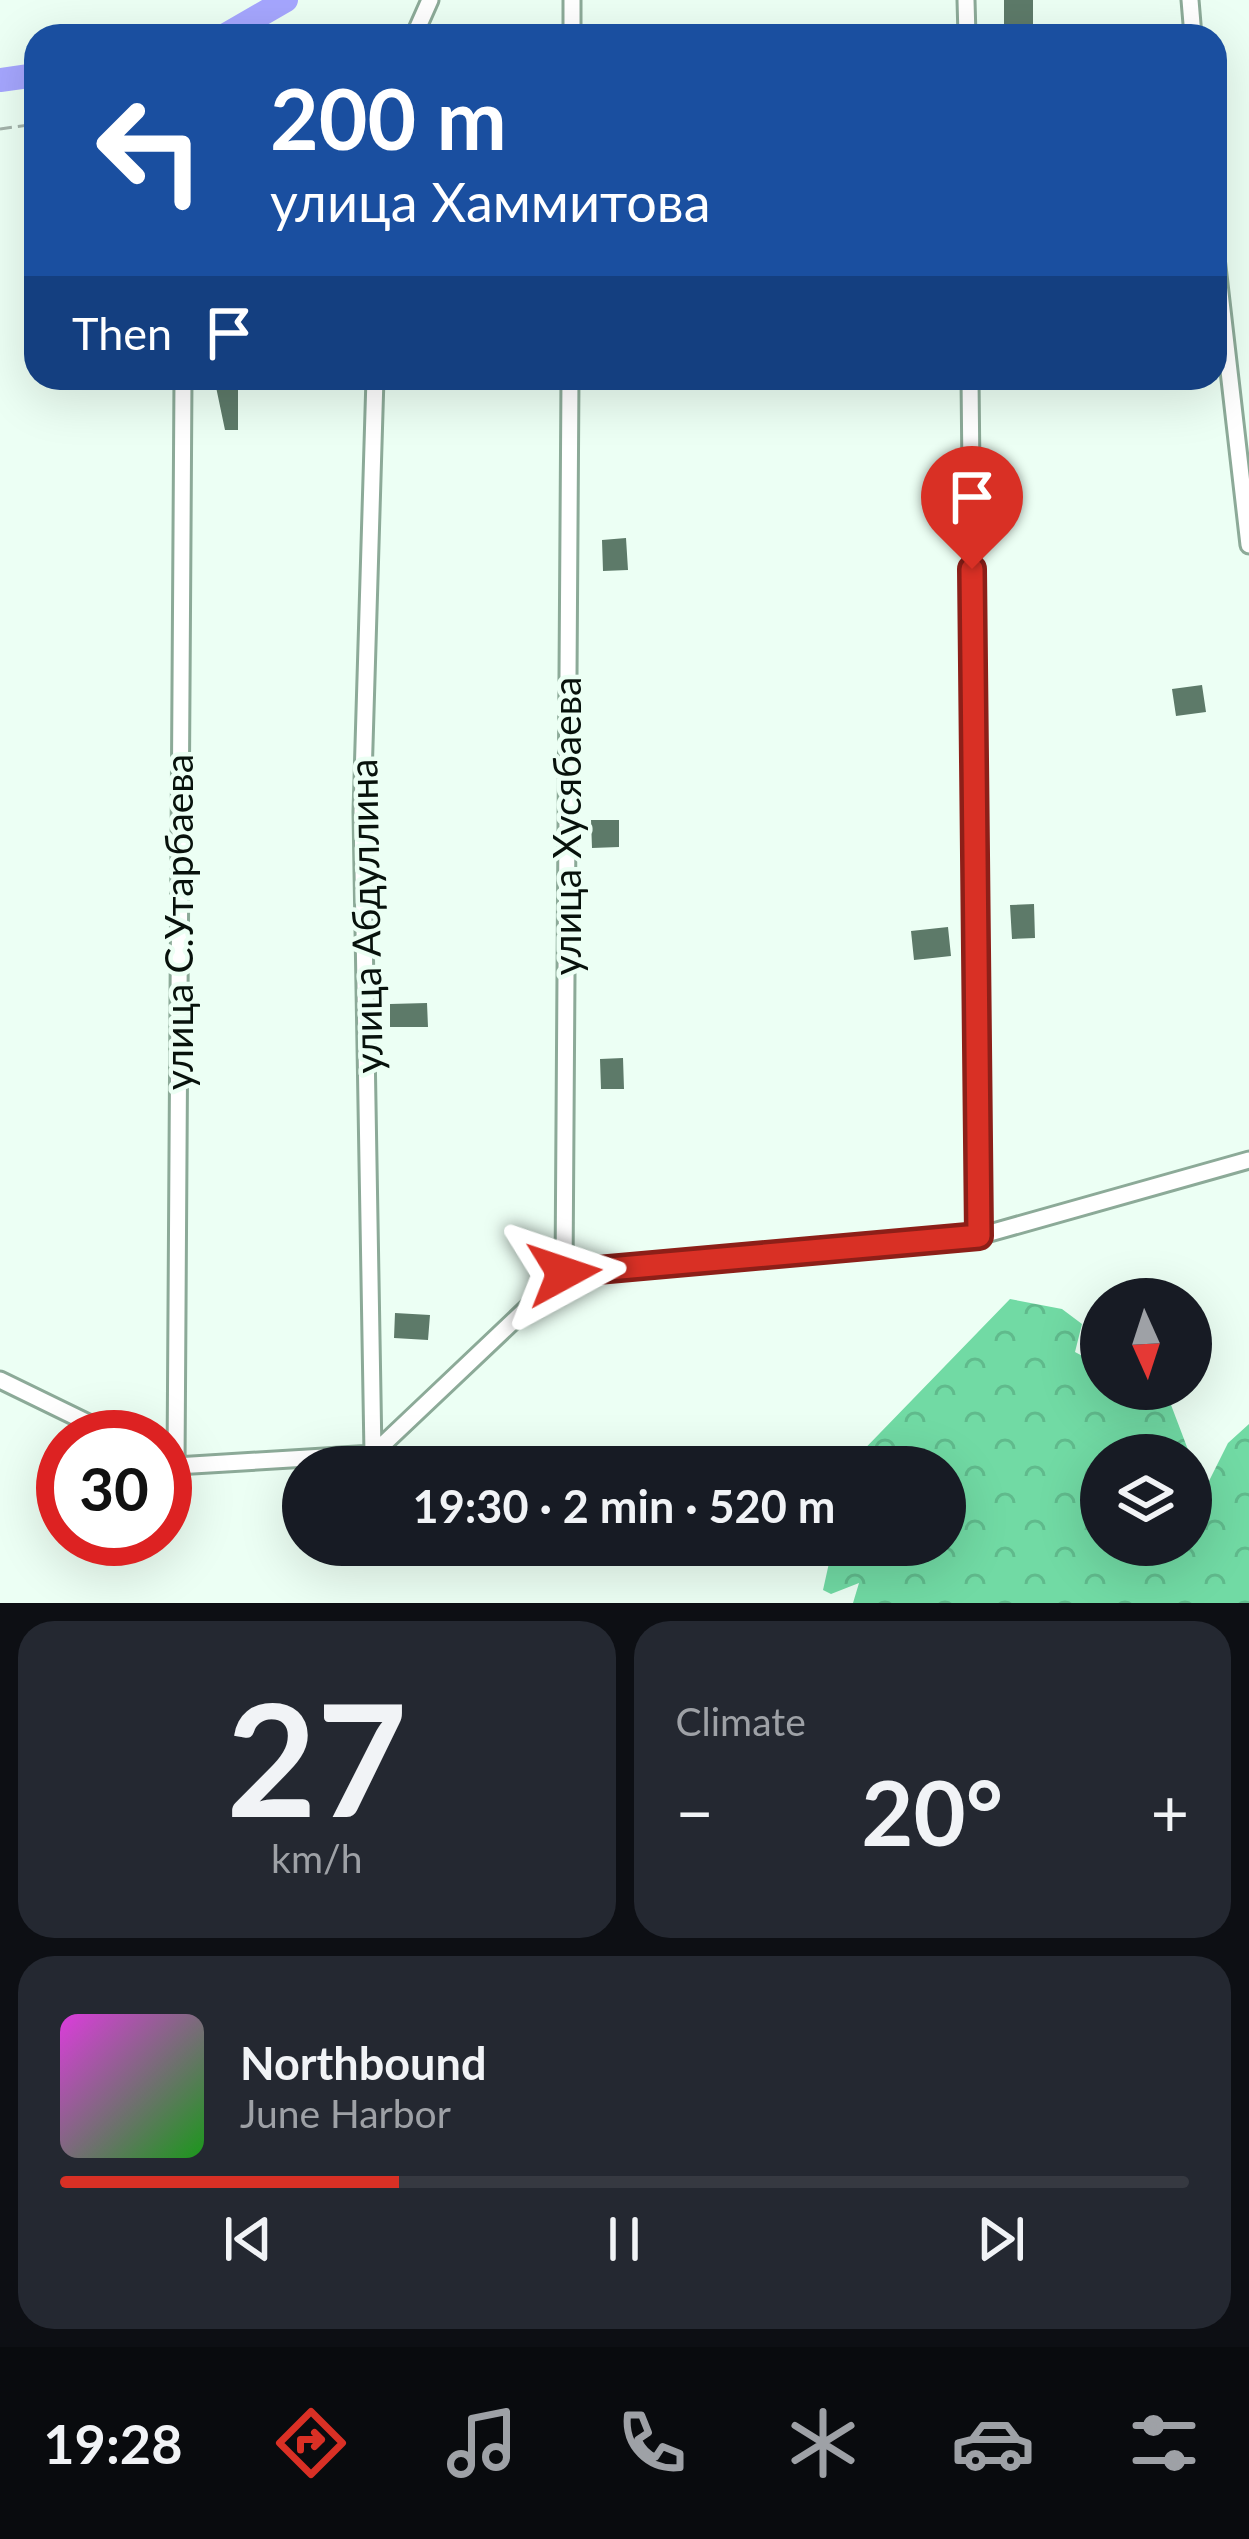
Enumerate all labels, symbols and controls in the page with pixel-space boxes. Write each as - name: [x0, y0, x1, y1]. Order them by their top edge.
- text: 200 m: [270, 67, 507, 168]
- icon: left: [72, 72, 228, 228]
- text: улица Хаммитова: [270, 169, 711, 234]
- icon: arrive: [196, 300, 262, 366]
- text: Then: [72, 306, 172, 360]
- pin: [921, 446, 1023, 569]
- icon: arrive: [939, 464, 1005, 530]
- street label: улица Хусябаева: [543, 677, 589, 975]
- street label: улица С.Утарбаева: [155, 754, 201, 1090]
- street label: улица Абдуллина: [339, 758, 391, 1074]
- position arrow: [501, 1210, 627, 1336]
- north arrow: [1080, 1278, 1212, 1410]
- map controls: [1080, 1278, 1212, 1566]
- speed limit sign: 30: [36, 1410, 192, 1566]
- button: layers: [1080, 1434, 1212, 1566]
- text: 19:30 · 2 min · 520 m: [413, 1479, 835, 1533]
- text: 27: [226, 1663, 407, 1850]
- text: Climate: [676, 1698, 806, 1744]
- text: 20°: [861, 1757, 1003, 1865]
- text: −: [676, 1772, 714, 1851]
- text: +: [1151, 1772, 1189, 1851]
- text: km/h: [271, 1835, 362, 1881]
- text: Northbound: [240, 2036, 486, 2090]
- text: June Harbor: [240, 2090, 451, 2136]
- icon: previous: [215, 2206, 281, 2272]
- icon: pause: [591, 2206, 657, 2272]
- icon: next: [968, 2206, 1034, 2272]
- icon: directions: [269, 2401, 353, 2485]
- icon: music: [440, 2401, 524, 2485]
- icon: phone: [610, 2401, 694, 2485]
- icon: climate: [781, 2401, 865, 2485]
- icon: car: [951, 2401, 1035, 2485]
- icon: filters: [1122, 2401, 1206, 2485]
- text: 19:28: [43, 2411, 182, 2476]

